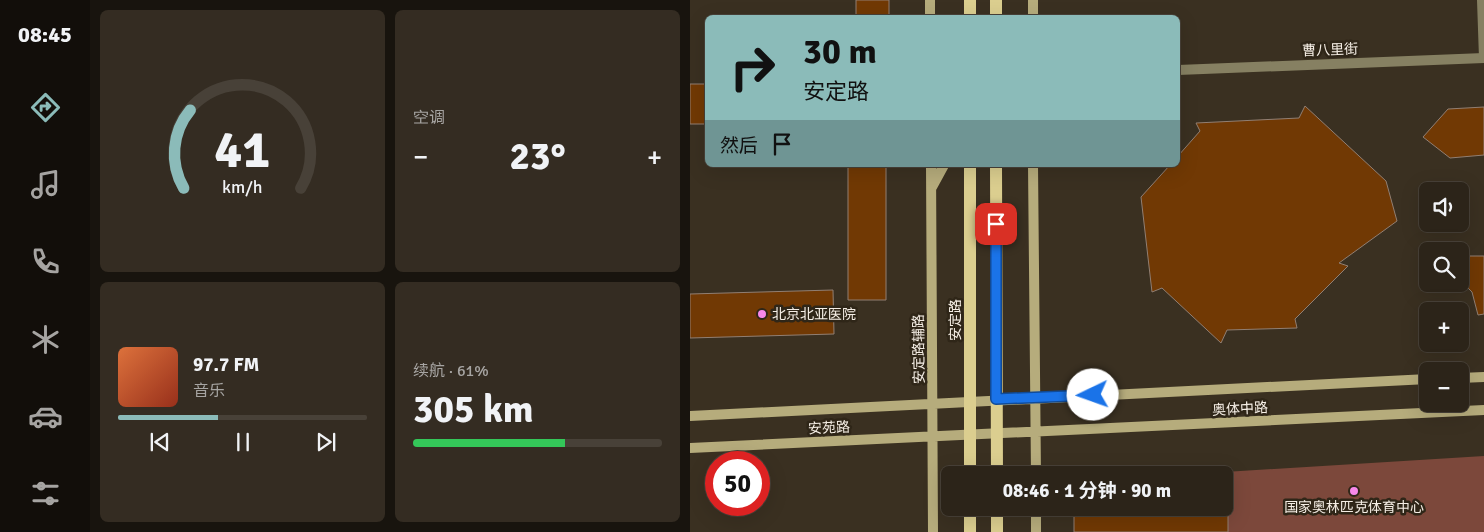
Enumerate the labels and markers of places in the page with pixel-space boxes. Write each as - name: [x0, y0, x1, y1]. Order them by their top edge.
- pin: [975, 203, 1017, 245]
- place label: 北京北亚医院: [772, 306, 856, 323]
- marker: 北京北亚医院: [756, 308, 768, 320]
- marker: 国家奥林匹克体育中心: [1348, 485, 1360, 497]
- place label: 国家奥林匹克体育中心: [1284, 499, 1424, 516]

